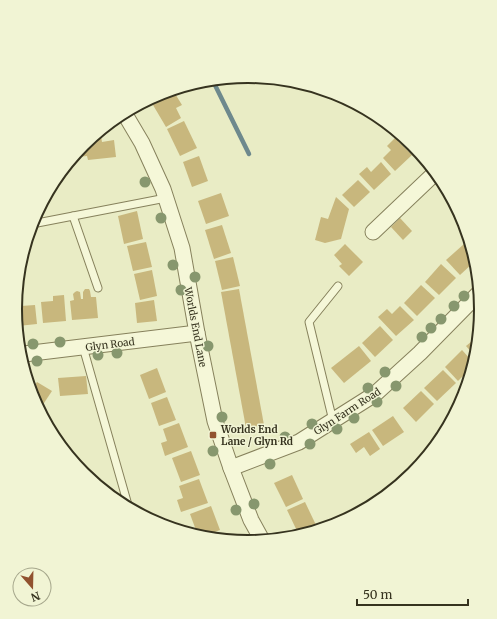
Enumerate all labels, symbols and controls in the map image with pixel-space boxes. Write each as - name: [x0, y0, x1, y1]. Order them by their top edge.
- street label: Worlds End Lane: [181, 285, 210, 368]
- street label: Glyn Road: [85, 335, 135, 354]
- street label: Glyn Farm Road: [311, 385, 383, 438]
- place label: Worlds End Lane / Glyn Rd: [220, 423, 293, 448]
- marker: Worlds End Lane / Glyn Rd: [208, 430, 218, 440]
- north arrow: [12, 567, 52, 607]
- scale bar: [357, 581, 468, 607]
- text: 50 m: [363, 587, 392, 602]
- text: N: [29, 588, 42, 605]

